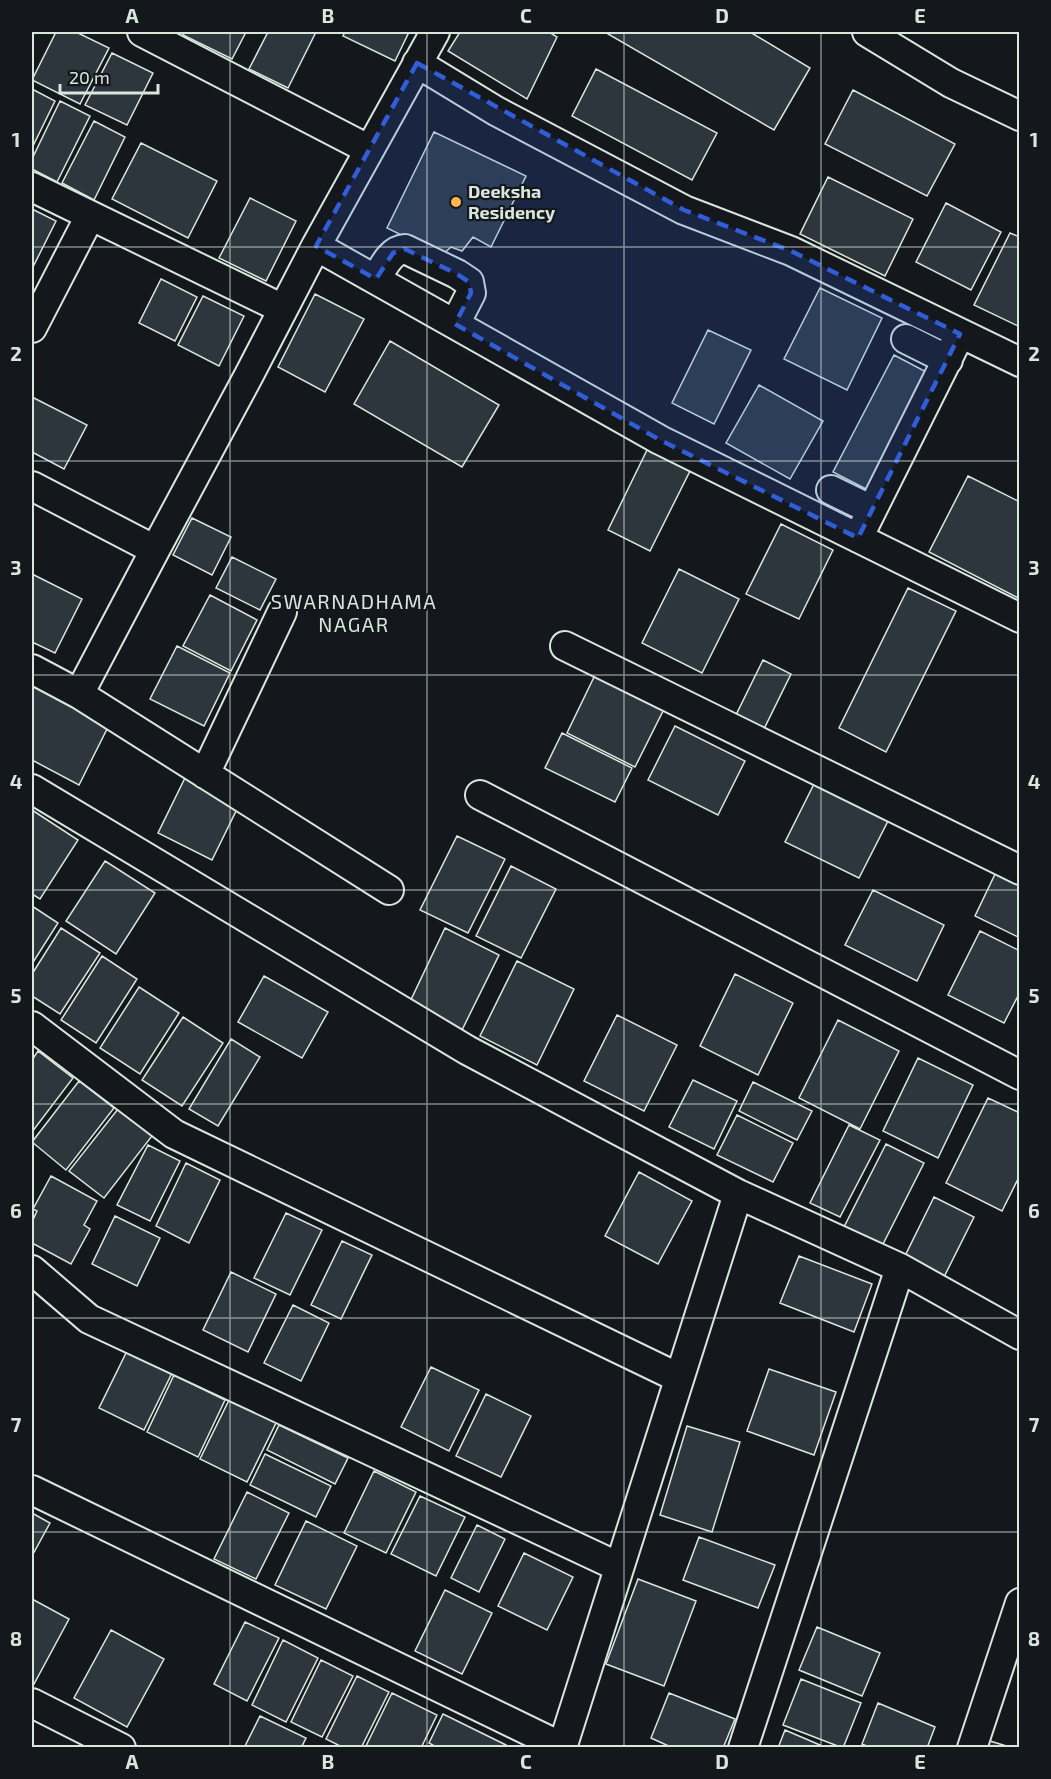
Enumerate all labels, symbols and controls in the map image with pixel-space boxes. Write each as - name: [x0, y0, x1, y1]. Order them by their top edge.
- text: A: [125, 3, 139, 27]
- text: B: [322, 3, 334, 27]
- text: C: [520, 3, 532, 27]
- text: D: [715, 3, 729, 27]
- text: E: [914, 3, 926, 27]
- scale bar: [60, 57, 158, 95]
- text: 20 m: [69, 66, 110, 88]
- text: 1: [12, 127, 20, 151]
- text: 1: [1030, 127, 1038, 151]
- place label: Deeksha Residency: [468, 180, 556, 223]
- marker: Deeksha Residency: [449, 195, 463, 209]
- text: 2: [10, 341, 22, 365]
- text: 2: [1028, 341, 1040, 365]
- text: 3: [10, 555, 22, 579]
- text: 3: [1028, 555, 1040, 579]
- district label: SWARNADHAMA NAGAR: [271, 589, 437, 636]
- text: 4: [10, 769, 23, 793]
- text: 4: [1028, 769, 1041, 793]
- text: 5: [10, 983, 22, 1007]
- text: 5: [1028, 983, 1040, 1007]
- text: 6: [10, 1198, 22, 1222]
- text: 6: [1028, 1198, 1040, 1222]
- text: 7: [11, 1412, 22, 1436]
- text: 7: [1029, 1412, 1040, 1436]
- text: 8: [10, 1626, 22, 1650]
- text: 8: [1028, 1626, 1040, 1650]
- text: A: [125, 1749, 139, 1773]
- text: B: [322, 1749, 334, 1773]
- text: C: [520, 1749, 532, 1773]
- text: D: [715, 1749, 729, 1773]
- text: E: [914, 1749, 926, 1773]

